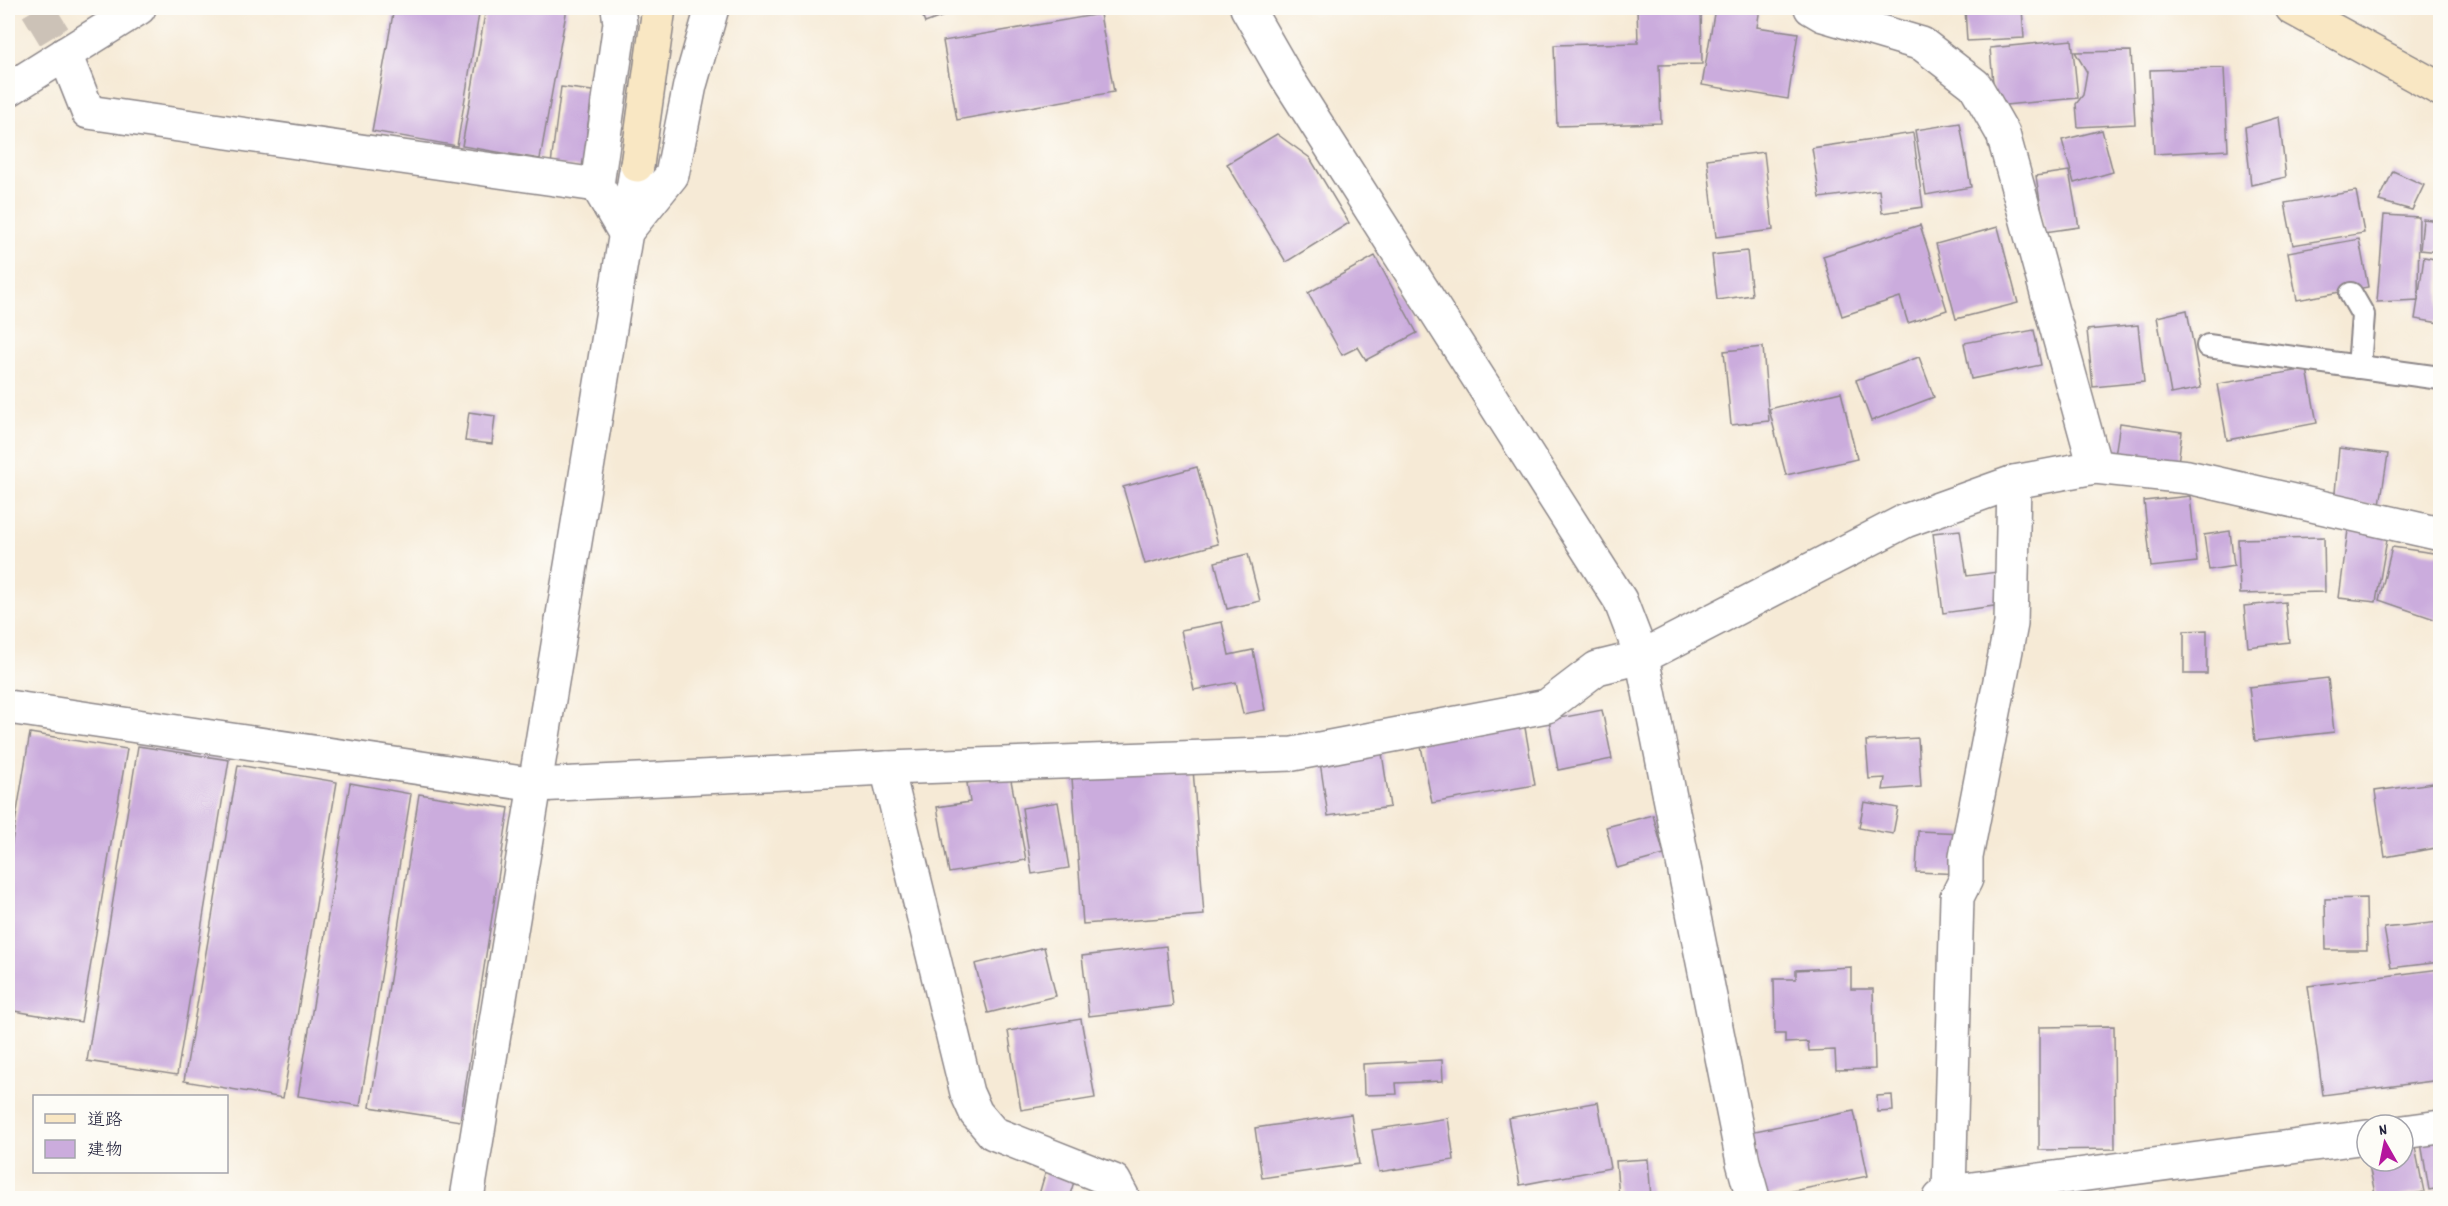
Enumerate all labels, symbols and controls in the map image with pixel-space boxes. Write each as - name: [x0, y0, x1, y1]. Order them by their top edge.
- legend: [33, 1095, 228, 1173]
- text: 道路: [87, 1109, 123, 1134]
- north arrow: [2355, 1113, 2415, 1173]
- text: N: [2377, 1119, 2389, 1143]
- text: 建物: [87, 1139, 123, 1164]

